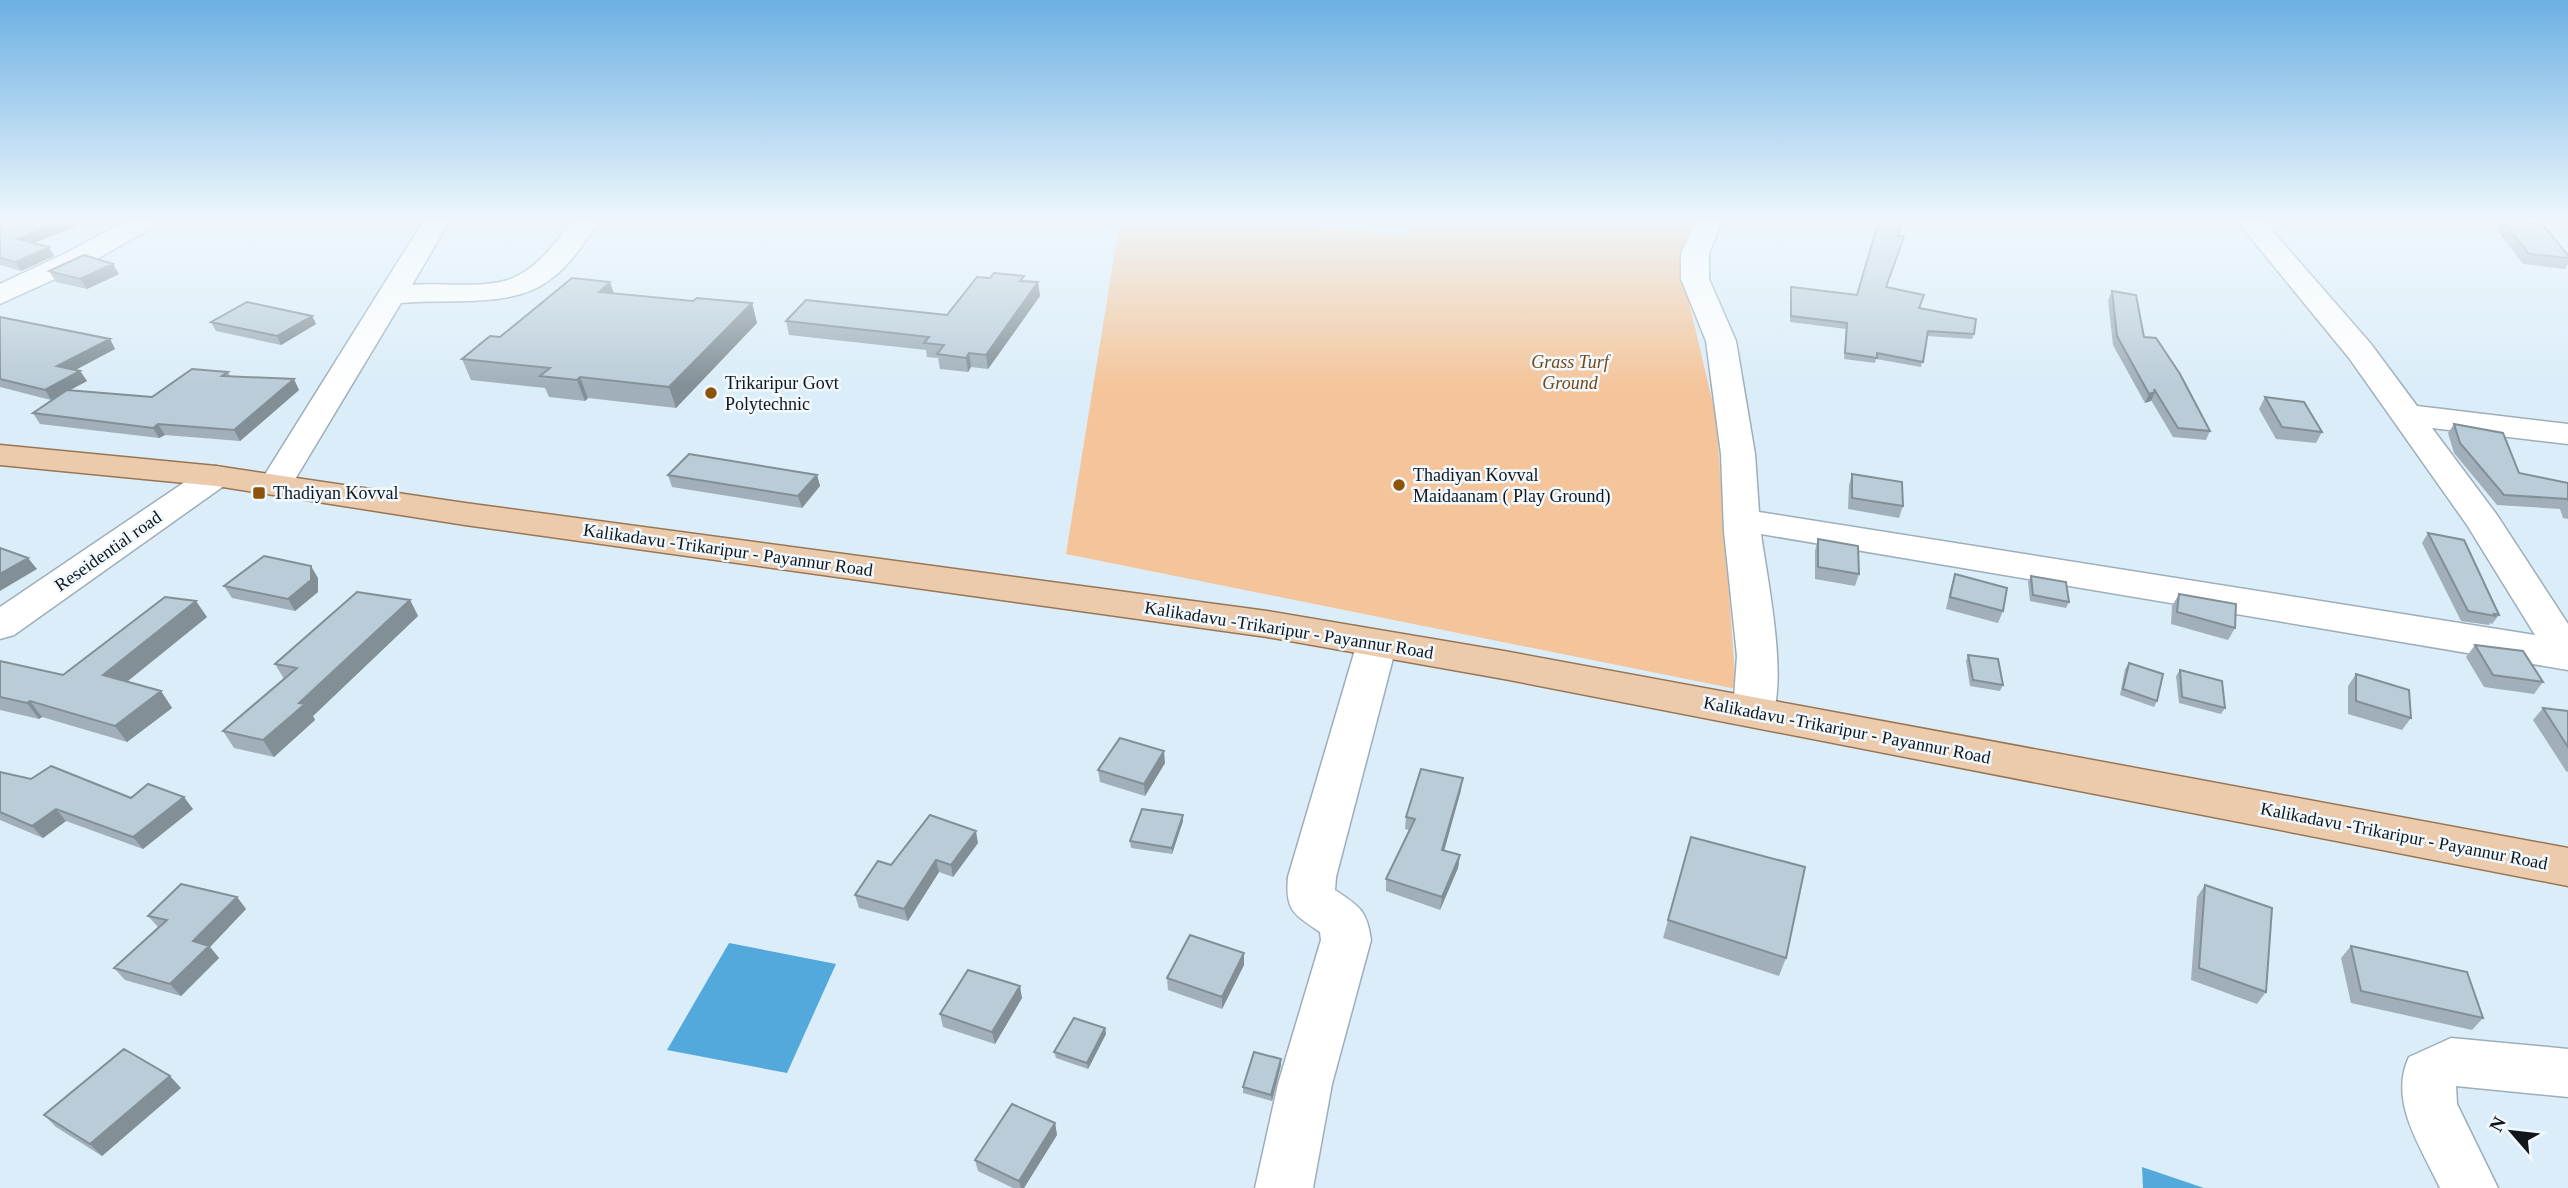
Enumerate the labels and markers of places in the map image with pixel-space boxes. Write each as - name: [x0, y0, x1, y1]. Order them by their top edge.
- place label: Trikaripur Govt Polytechnic: [725, 373, 839, 414]
- marker: Trikaripur Govt Polytechnic: [703, 385, 719, 401]
- place label: Thadiyan Kovval Maidaanam ( Play Ground): [1413, 465, 1610, 507]
- marker: Thadiyan Kovval Maidaanam ( Play Ground): [1391, 477, 1407, 493]
- place label: Thadiyan Kovval: [273, 483, 398, 503]
- marker: Thadiyan Kovval: [251, 485, 267, 501]

